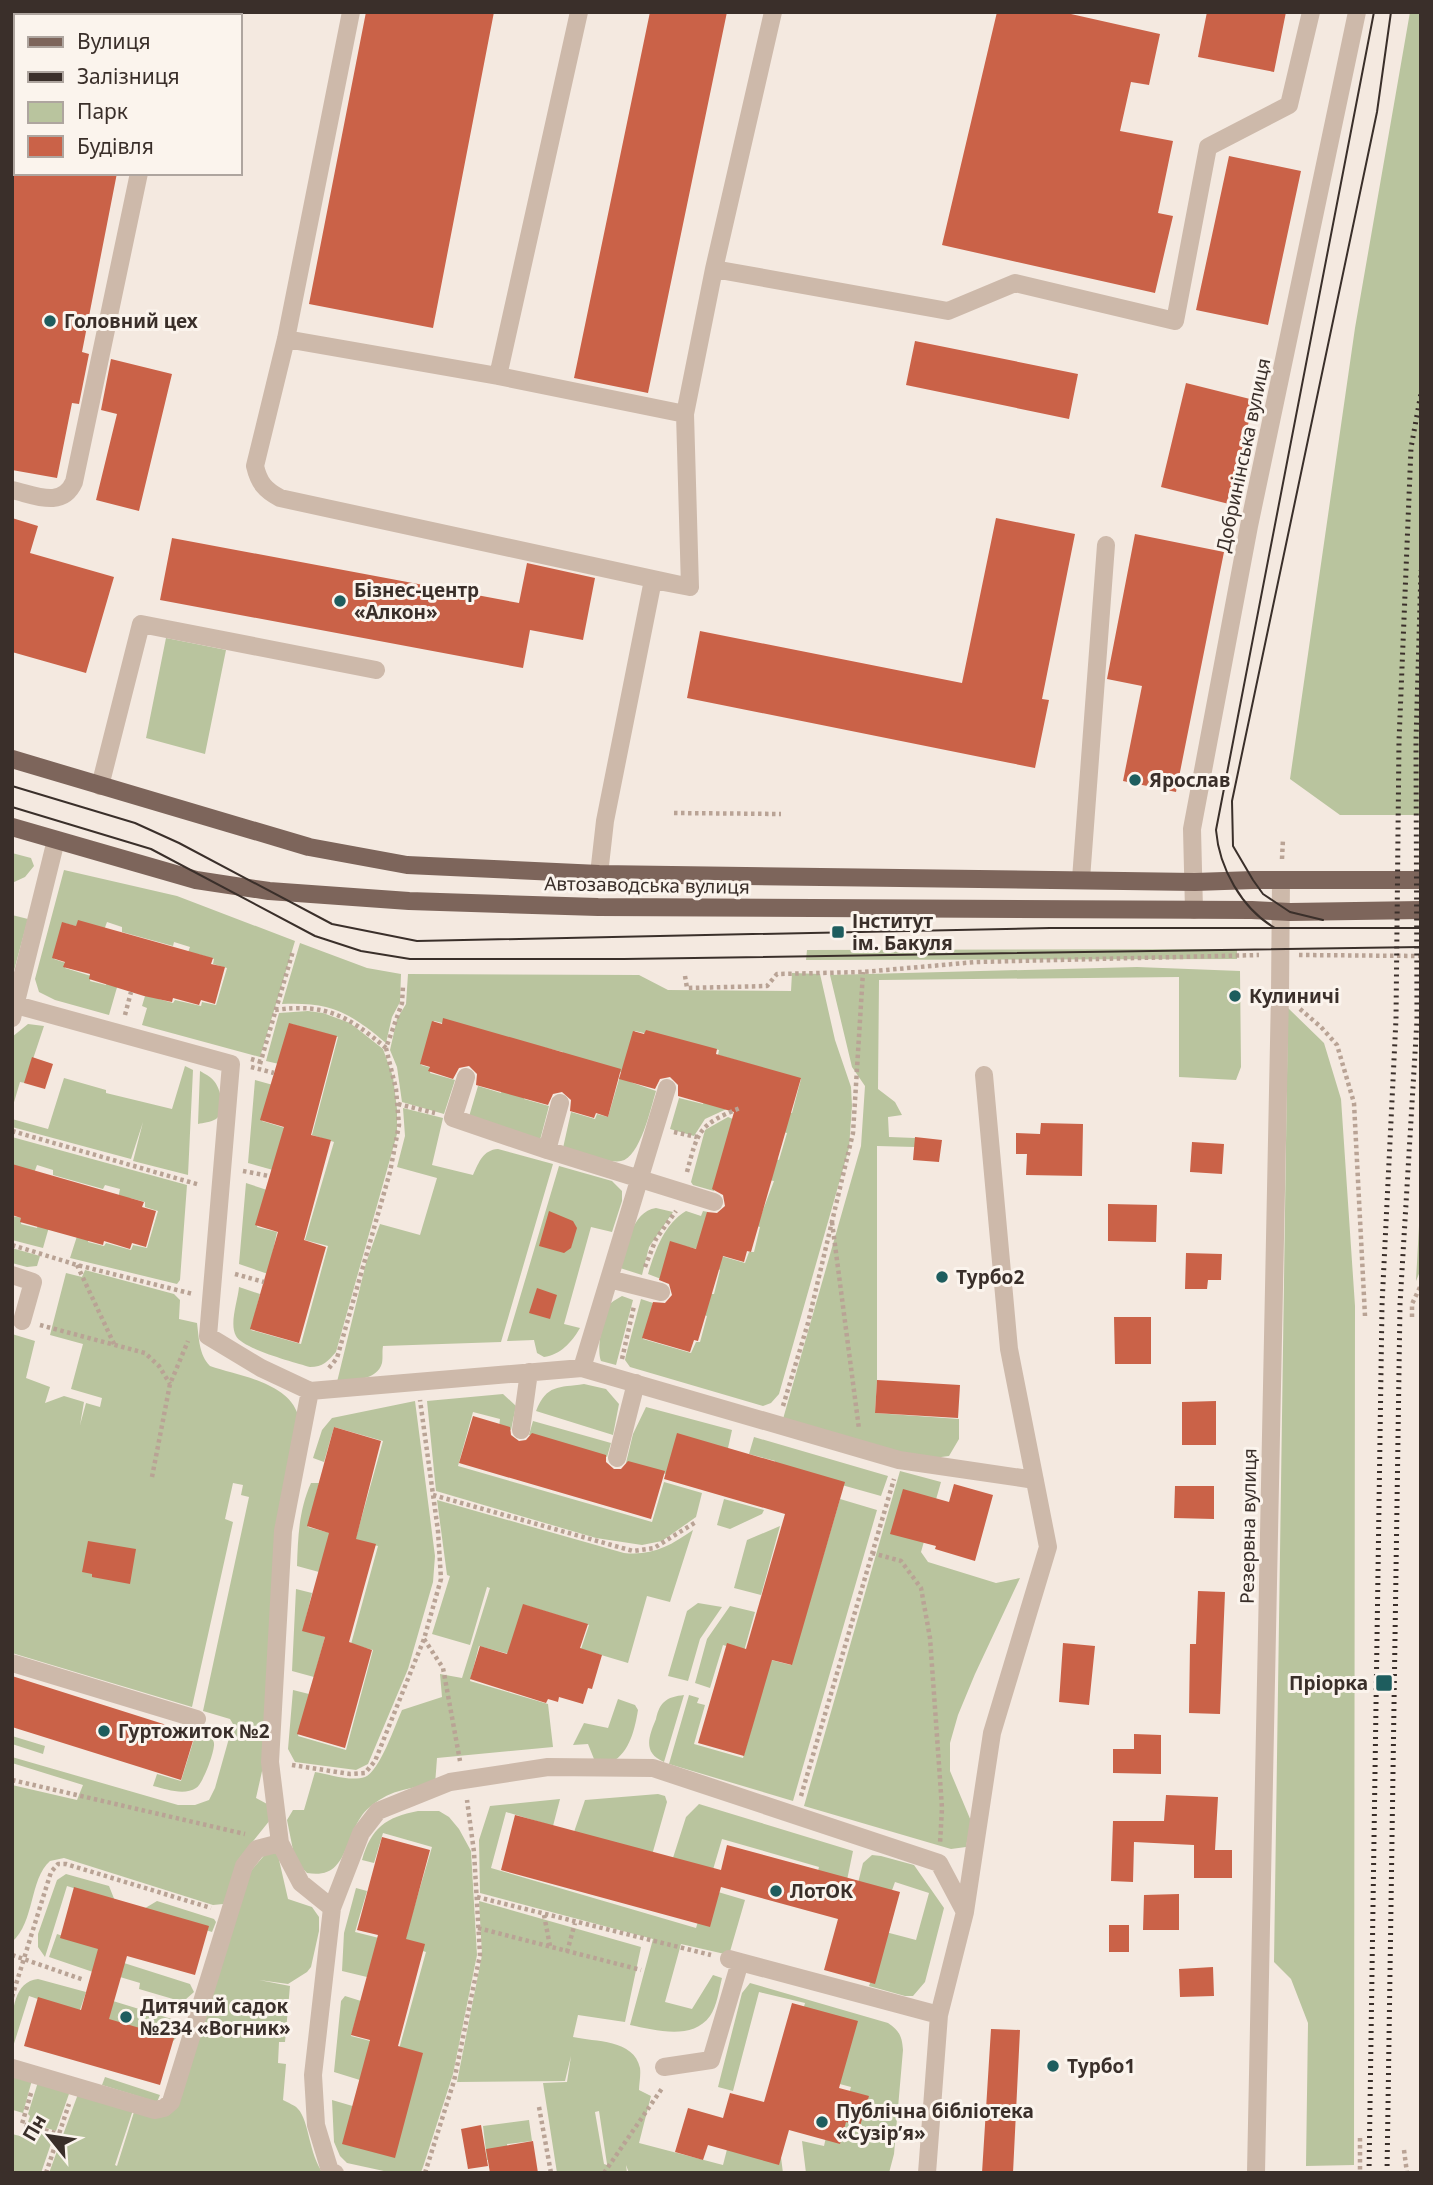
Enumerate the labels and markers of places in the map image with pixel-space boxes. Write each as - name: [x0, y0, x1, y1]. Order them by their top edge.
- place label: Головний цех: [64, 308, 198, 334]
- marker: Головний цех: [42, 313, 58, 329]
- place label: Бізнес-центр «Алкон»: [354, 577, 479, 625]
- marker: Бізнес-центр «Алкон»: [332, 593, 348, 609]
- place label: Ярослав: [1149, 767, 1230, 793]
- marker: Ярослав: [1127, 772, 1143, 788]
- place label: Інститут ім. Бакуля: [852, 908, 953, 956]
- marker: Інститут ім. Бакуля: [830, 924, 846, 940]
- place label: Кулиничі: [1249, 983, 1340, 1009]
- marker: Кулиничі: [1227, 988, 1243, 1004]
- place label: Турбо2: [956, 1264, 1024, 1290]
- marker: Турбо2: [934, 1269, 950, 1285]
- place label: Пріорка: [1289, 1670, 1368, 1696]
- marker: Пріорка: [1374, 1673, 1394, 1693]
- place label: Гуртожиток №2: [118, 1718, 270, 1744]
- marker: Гуртожиток №2: [96, 1723, 112, 1739]
- place label: ЛотОК: [790, 1878, 854, 1904]
- marker: ЛотОК: [768, 1883, 784, 1899]
- place label: Дитячий садок №234 «Вогник»: [140, 1993, 291, 2041]
- marker: Дитячий садок №234 «Вогник»: [118, 2009, 134, 2025]
- place label: Турбо1: [1067, 2053, 1135, 2079]
- marker: Турбо1: [1045, 2058, 1061, 2074]
- place label: Публічна бібліотека «Сузір’я»: [836, 2098, 1034, 2146]
- marker: Публічна бібліотека «Сузір’я»: [814, 2114, 830, 2130]

